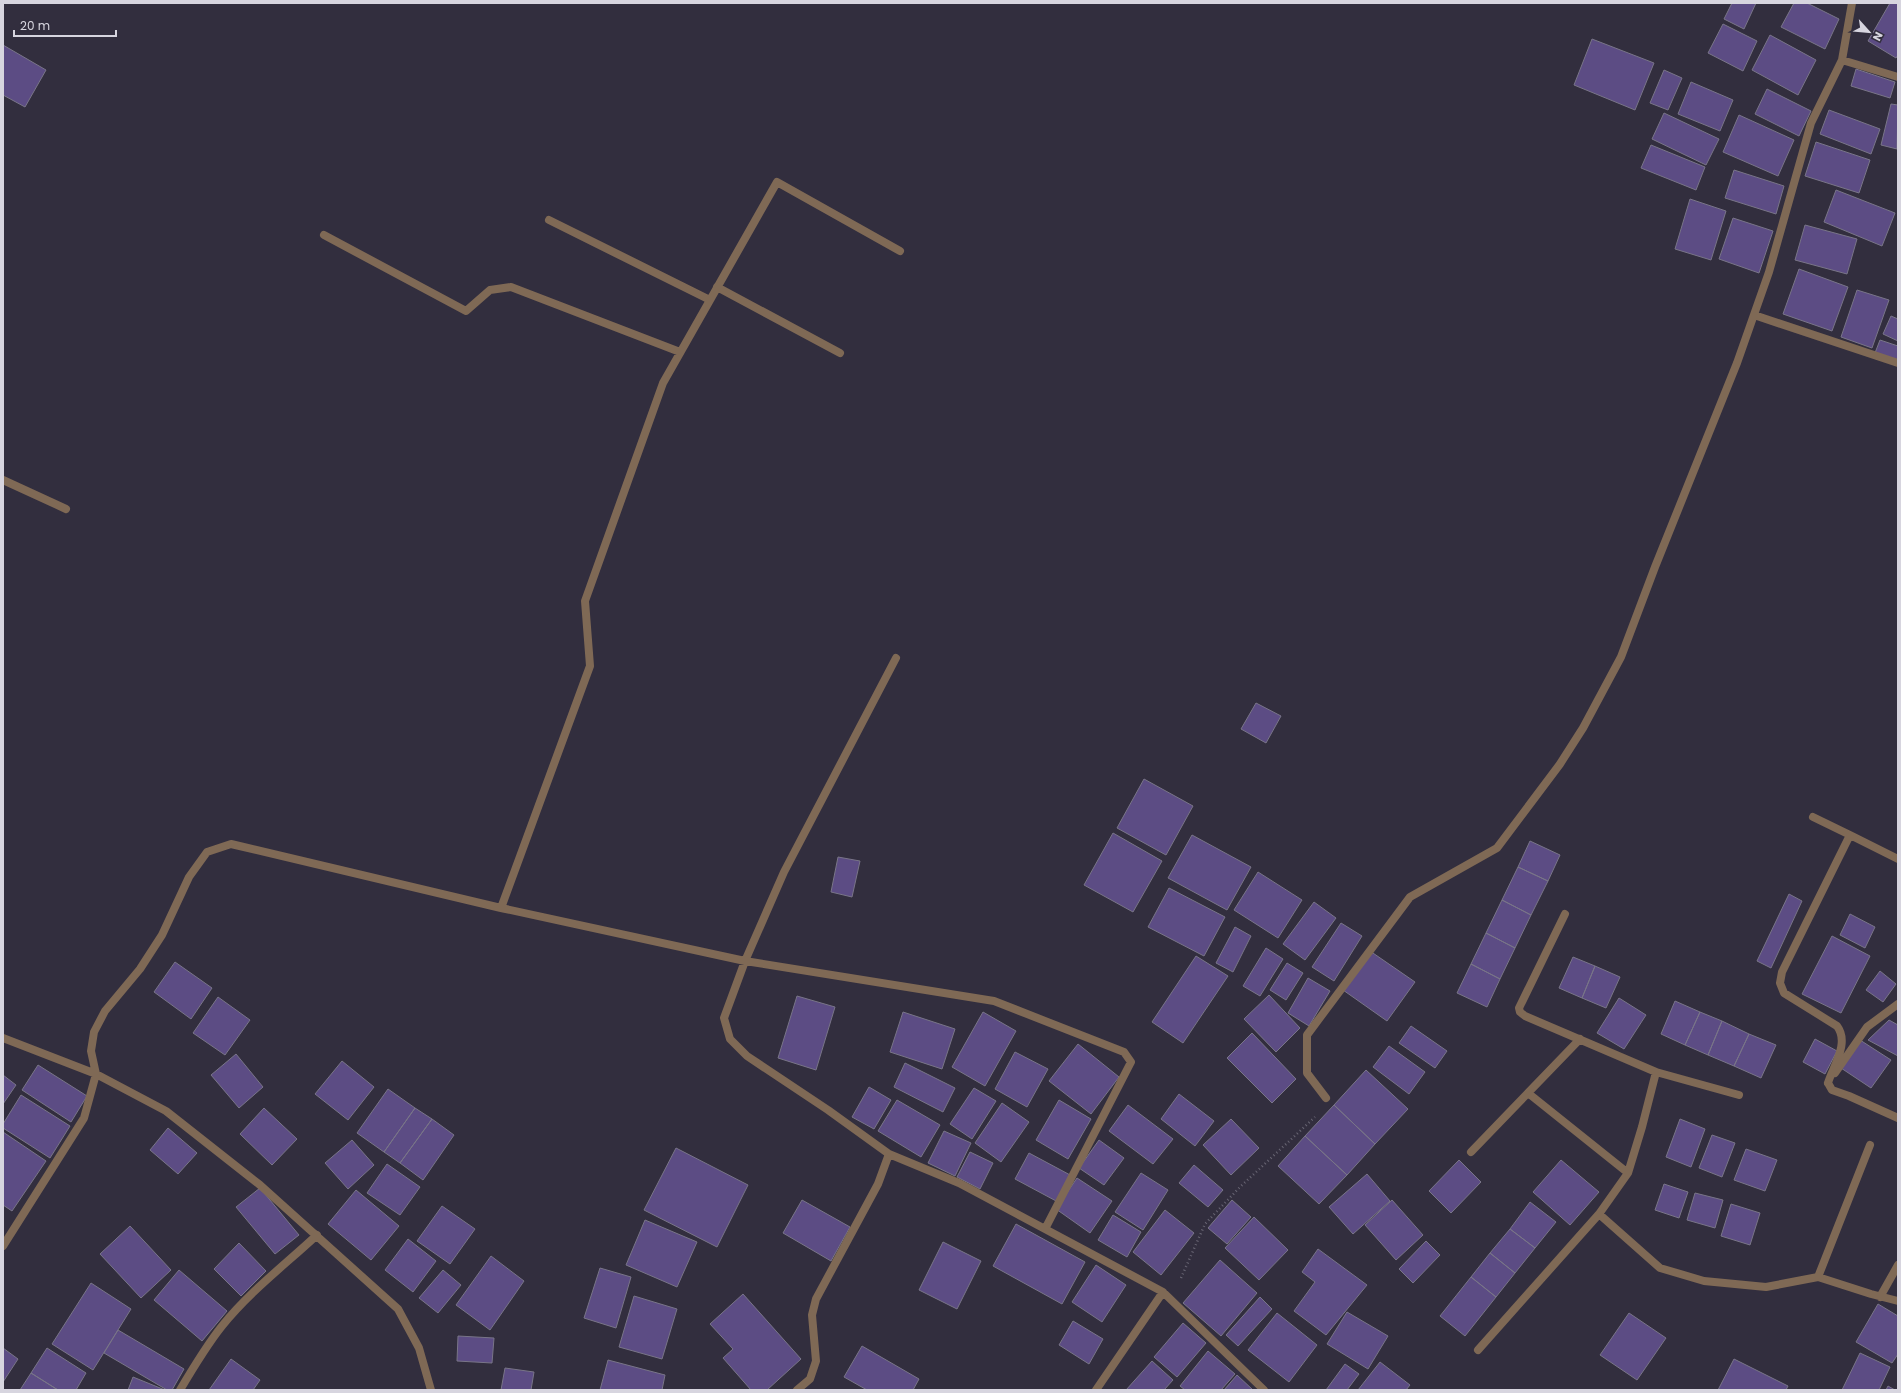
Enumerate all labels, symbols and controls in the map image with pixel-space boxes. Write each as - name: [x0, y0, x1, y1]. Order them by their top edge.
- scale bar: [14, 12, 116, 38]
- north arrow: [1849, 12, 1889, 52]
- text: 20 m: [20, 17, 50, 34]
- text: N: [1869, 29, 1887, 44]

